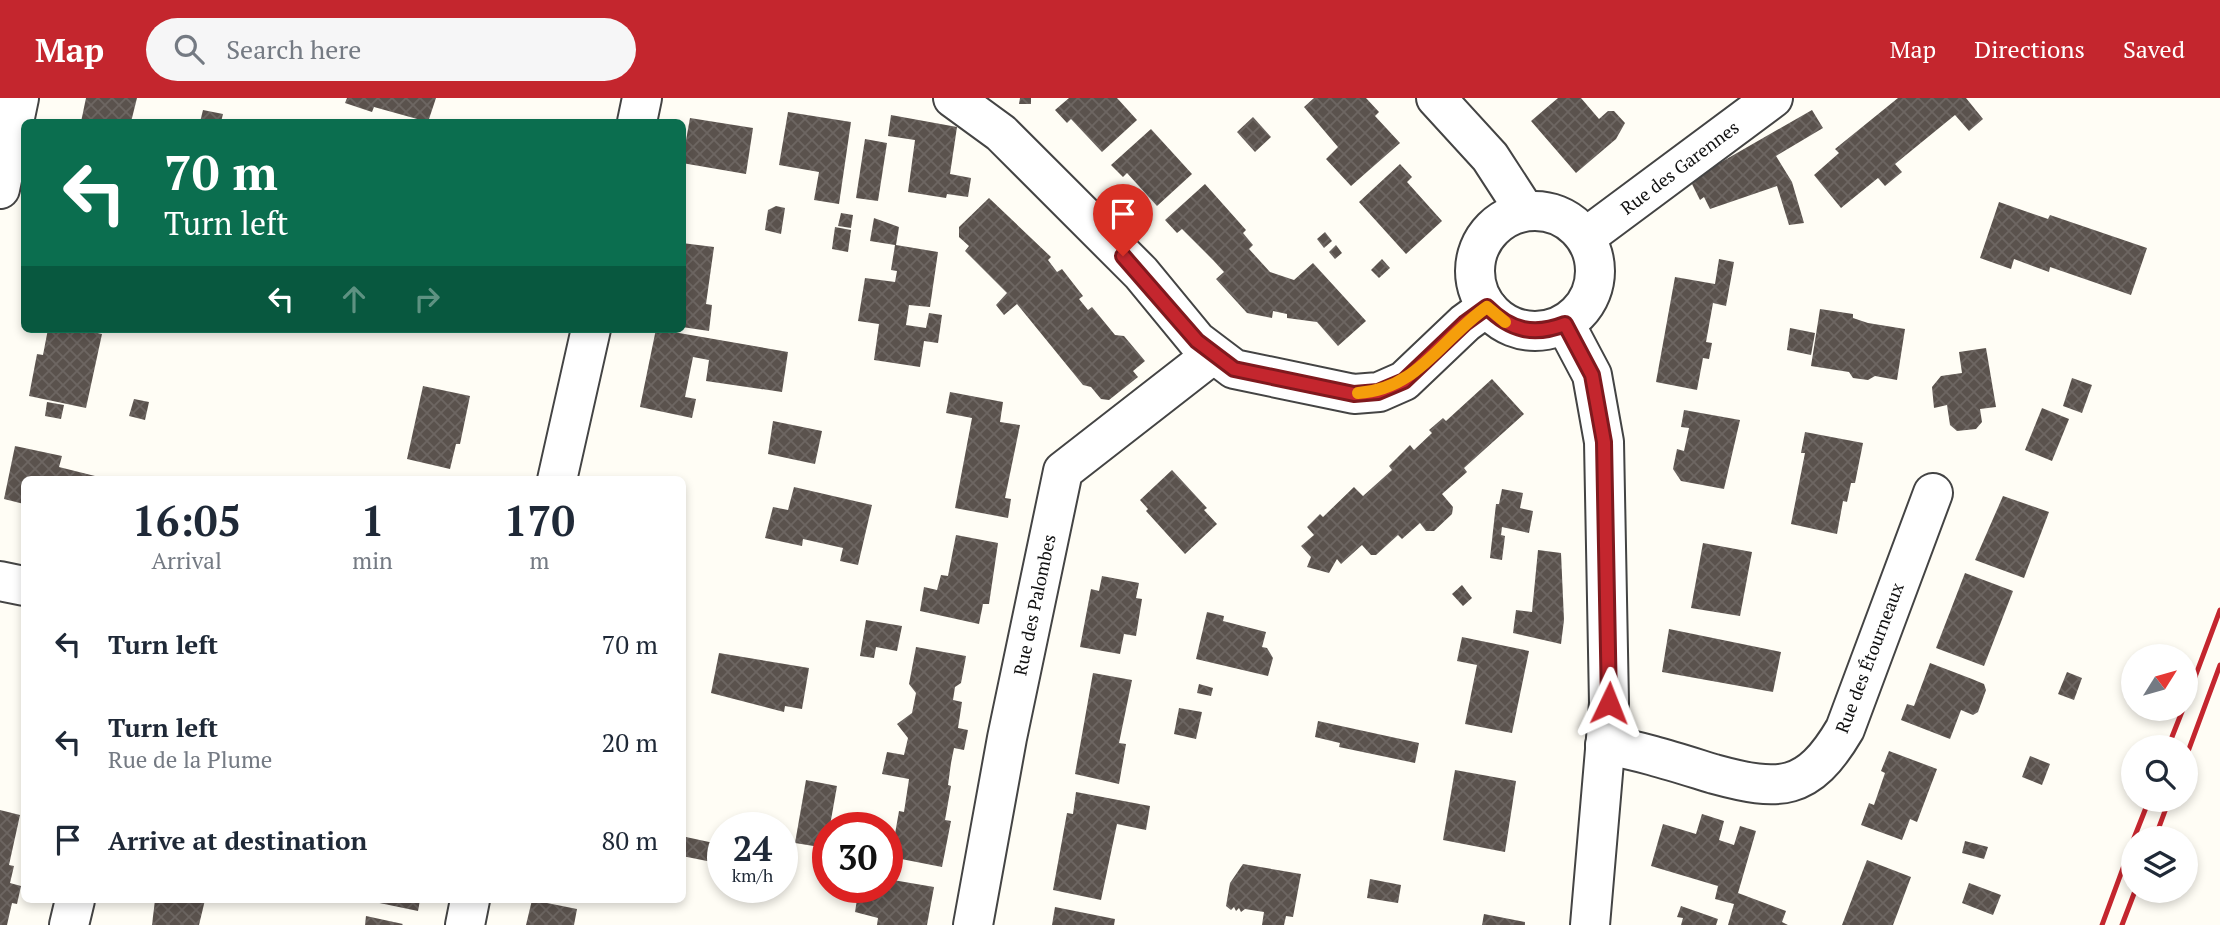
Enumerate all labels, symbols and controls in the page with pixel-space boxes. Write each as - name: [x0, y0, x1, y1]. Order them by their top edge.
- search box: [146, 18, 636, 81]
- text: Map: [35, 28, 104, 71]
- icon: search: [170, 30, 208, 68]
- text: Search here: [226, 32, 361, 66]
- text: Map: [1890, 33, 1936, 65]
- text: Directions: [1974, 33, 2085, 65]
- text: Saved: [2123, 33, 2185, 65]
- street label: Rue des Garennes: [1615, 115, 1743, 220]
- text: 70 m: [164, 139, 278, 204]
- icon: left: [49, 147, 140, 238]
- pin: [1093, 184, 1153, 256]
- icon: arrive: [1104, 195, 1142, 233]
- text: Turn left: [164, 202, 288, 244]
- icon: left: [262, 280, 300, 318]
- icon: ahead: [335, 280, 373, 318]
- icon: right: [408, 280, 446, 318]
- text: 16:05: [132, 492, 241, 548]
- text: 1: [361, 492, 384, 548]
- text: 170: [504, 492, 575, 548]
- street label: Rue des Palombes: [1007, 532, 1061, 678]
- text: Arrival: [151, 545, 222, 576]
- text: min: [352, 545, 393, 576]
- text: m: [529, 545, 549, 576]
- street label: Rue des Étourneaux: [1829, 578, 1909, 736]
- icon: left: [49, 625, 87, 663]
- text: Turn left: [108, 627, 218, 661]
- text: 70 m: [602, 627, 658, 661]
- north arrow: [2121, 644, 2198, 721]
- map controls: [2121, 644, 2198, 903]
- position arrow: [1572, 666, 1646, 740]
- text: Turn left: [108, 710, 218, 744]
- icon: left: [49, 723, 87, 761]
- text: 20 m: [602, 725, 658, 759]
- button: search: [2121, 735, 2198, 812]
- text: Rue de la Plume: [108, 744, 272, 775]
- speed limit sign: 30: [812, 812, 903, 903]
- icon: arrive: [49, 821, 87, 859]
- text: Arrive at destination: [108, 823, 367, 857]
- text: 80 m: [602, 823, 658, 857]
- text: 24: [733, 825, 772, 871]
- button: layers: [2121, 826, 2198, 903]
- text: km/h: [732, 863, 773, 887]

